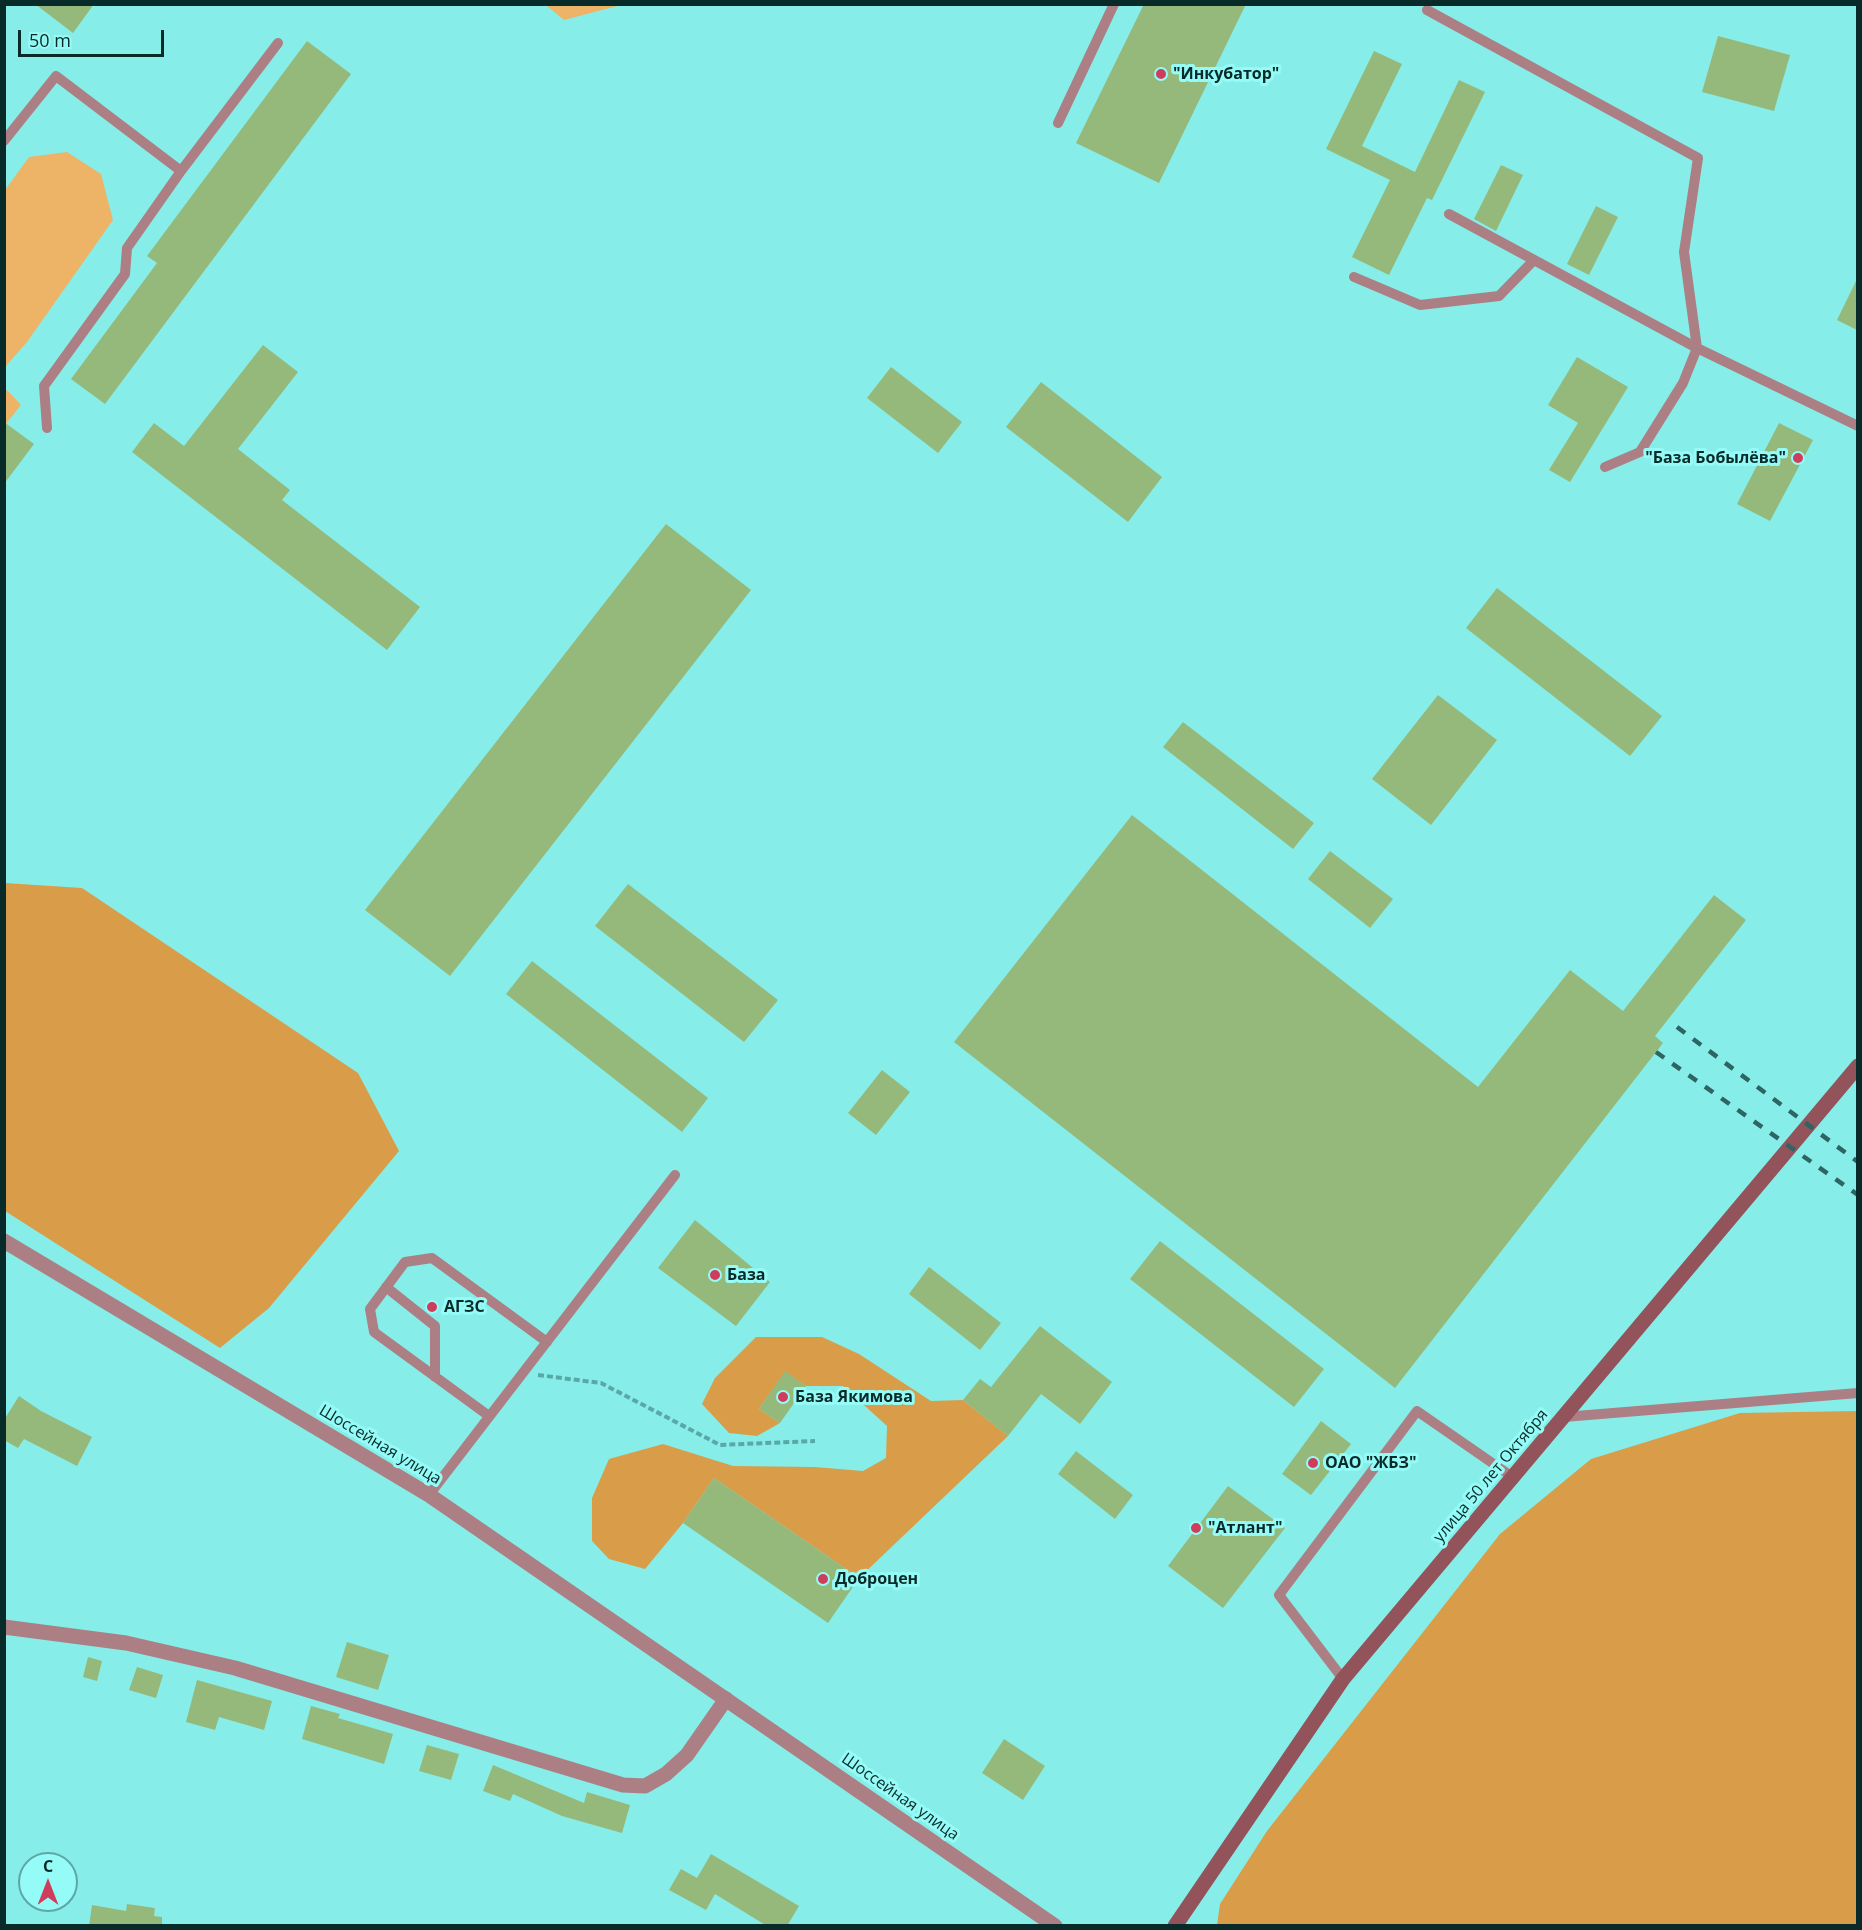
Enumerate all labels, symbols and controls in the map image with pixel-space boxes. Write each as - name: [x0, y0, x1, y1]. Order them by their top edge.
- scale bar: [21, 18, 166, 56]
- text: 50 m: [29, 28, 71, 52]
- place label: "Инкубатор": [1173, 64, 1279, 84]
- marker: "Инкубатор": [1154, 67, 1168, 81]
- place label: "База Бобылёва": [1645, 448, 1786, 468]
- marker: "База Бобылёва": [1791, 451, 1805, 465]
- place label: База: [727, 1265, 765, 1285]
- marker: База: [708, 1268, 722, 1282]
- place label: АГЗС: [444, 1297, 485, 1317]
- marker: АГЗС: [425, 1300, 439, 1314]
- place label: База Якимова: [795, 1387, 913, 1407]
- marker: База Якимова: [776, 1390, 790, 1404]
- street label: Шоссейная улица: [316, 1401, 444, 1489]
- street label: улица 50 лет Октября: [1430, 1405, 1552, 1547]
- place label: ОАО "ЖБЗ": [1325, 1453, 1416, 1473]
- marker: ОАО "ЖБЗ": [1306, 1456, 1320, 1470]
- place label: "Атлант": [1208, 1518, 1282, 1538]
- marker: "Атлант": [1189, 1521, 1203, 1535]
- place label: Доброцен: [835, 1569, 918, 1589]
- marker: Доброцен: [816, 1572, 830, 1586]
- street label: Шоссейная улица: [838, 1749, 962, 1845]
- north arrow: [18, 1852, 78, 1912]
- text: С: [43, 1855, 53, 1877]

